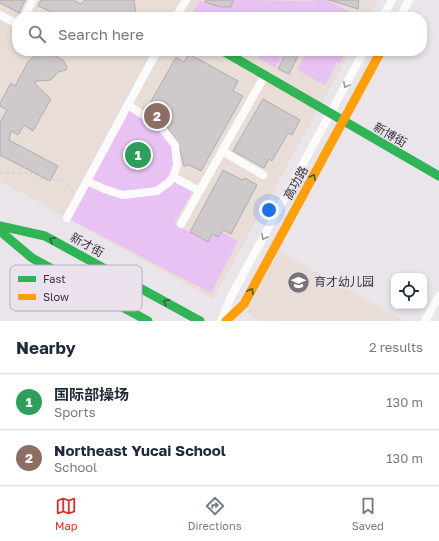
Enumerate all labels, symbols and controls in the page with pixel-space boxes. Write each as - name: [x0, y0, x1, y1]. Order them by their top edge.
- search box: [12, 12, 427, 56]
- icon: search: [26, 23, 48, 45]
- text: Search here: [58, 25, 144, 43]
- one-way arrow: [343, 81, 350, 88]
- pin: 2: [144, 101, 170, 131]
- street label: 新博街: [371, 119, 410, 150]
- pin: 1: [125, 140, 151, 170]
- street label: 高功路: [280, 163, 311, 202]
- one-way arrow: [308, 174, 316, 181]
- your location: [259, 200, 279, 220]
- street label: 新才街: [68, 229, 107, 260]
- one-way arrow: [261, 232, 269, 240]
- one-way arrow: [49, 237, 56, 245]
- legend: [10, 265, 142, 311]
- school or university icon: 育才幼儿园: [285, 269, 311, 295]
- text: Fast: [43, 272, 66, 285]
- map controls: [391, 273, 427, 309]
- button: locate: [391, 273, 427, 309]
- place label: 育才幼儿园: [314, 274, 374, 289]
- one-way arrow: [246, 288, 254, 295]
- text: Slow: [43, 290, 69, 303]
- one-way arrow: [163, 300, 170, 307]
- text: Nearby: [16, 337, 76, 358]
- text: 2 results: [369, 339, 423, 355]
- text: 国际部操场: [54, 385, 129, 403]
- text: 1: [26, 394, 32, 410]
- text: 130 m: [386, 394, 423, 410]
- text: Sports: [54, 404, 96, 420]
- text: Northeast Yucai School: [54, 441, 226, 459]
- text: 2: [25, 450, 33, 466]
- text: 130 m: [386, 450, 423, 466]
- text: School: [54, 459, 97, 475]
- tab: Map: [55, 495, 78, 532]
- tab: Directions: [188, 495, 242, 532]
- tab: Saved: [352, 495, 384, 532]

